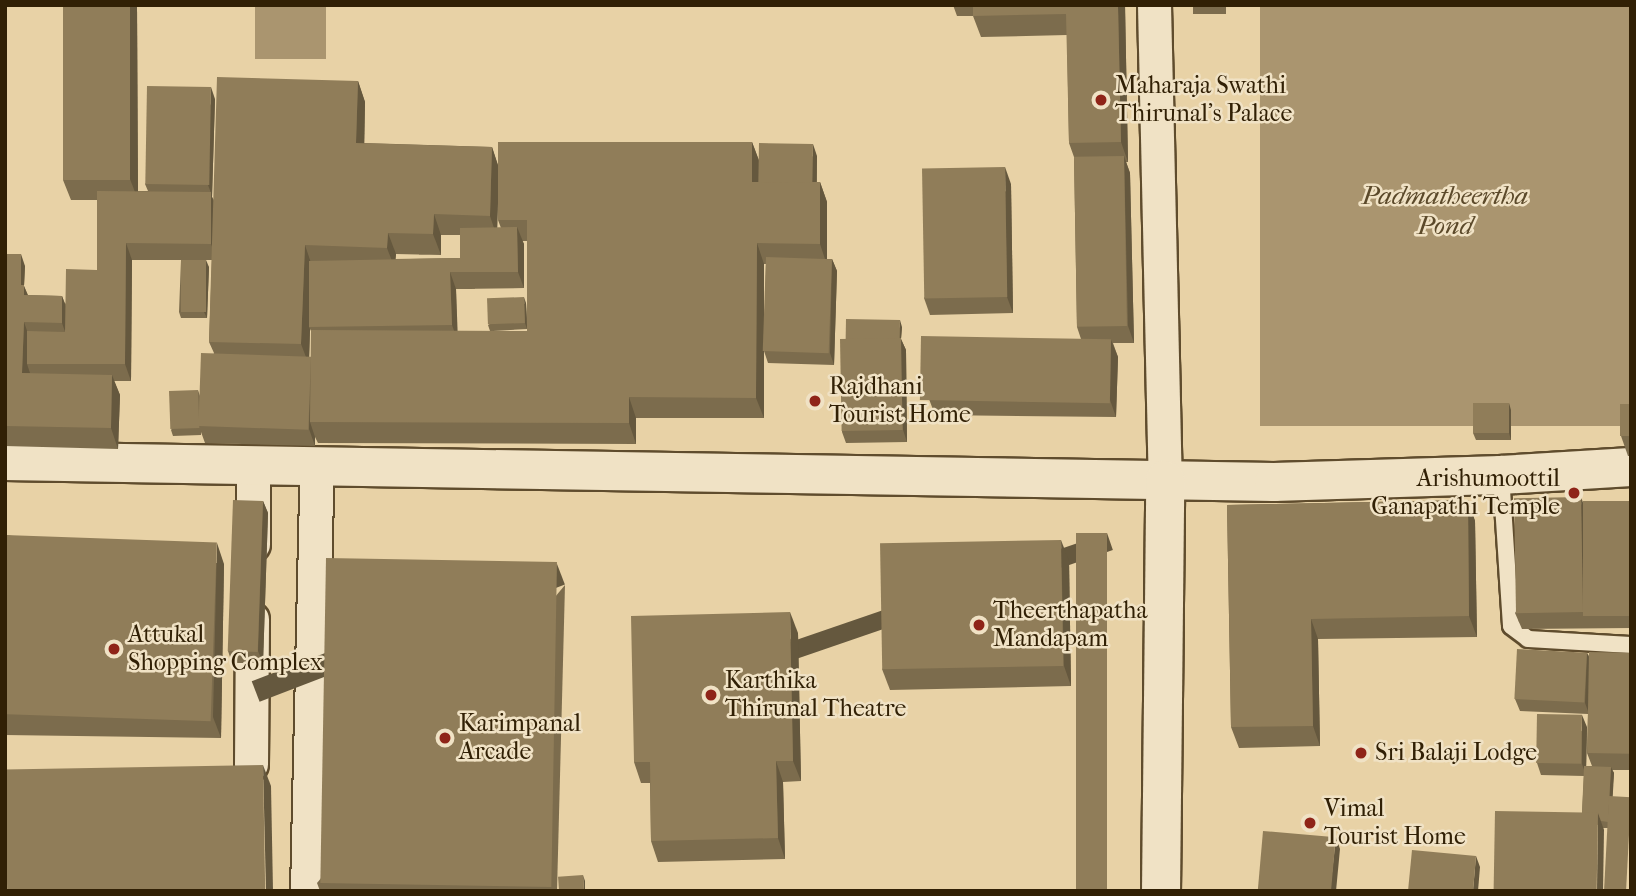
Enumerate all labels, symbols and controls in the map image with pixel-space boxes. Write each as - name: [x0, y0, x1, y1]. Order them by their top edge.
- place label: Maharaja Swathi Thirunal's Palace: [1115, 72, 1292, 128]
- marker: Maharaja Swathi Thirunal's Palace: [1093, 92, 1109, 108]
- water label: Padmatheertha Pond: [1362, 180, 1528, 242]
- place label: Rajdhani Tourist Home: [829, 373, 971, 429]
- marker: Rajdhani Tourist Home: [807, 393, 823, 409]
- place label: Arishumoottil Ganapathi Temple: [1371, 465, 1560, 521]
- marker: Arishumoottil Ganapathi Temple: [1566, 485, 1582, 501]
- place label: Theerthapatha Mandapam: [993, 597, 1148, 653]
- marker: Theerthapatha Mandapam: [971, 617, 987, 633]
- place label: Attukal Shopping Complex: [128, 621, 322, 677]
- marker: Attukal Shopping Complex: [106, 641, 122, 657]
- place label: Karthika Thirunal Theatre: [725, 667, 906, 723]
- marker: Karthika Thirunal Theatre: [703, 687, 719, 703]
- place label: Karimpanal Arcade: [459, 710, 581, 766]
- marker: Karimpanal Arcade: [437, 730, 453, 746]
- place label: Sri Balaji Lodge: [1375, 739, 1537, 767]
- marker: Sri Balaji Lodge: [1353, 745, 1369, 761]
- place label: Vimal Tourist Home: [1324, 795, 1466, 851]
- marker: Vimal Tourist Home: [1302, 815, 1318, 831]

